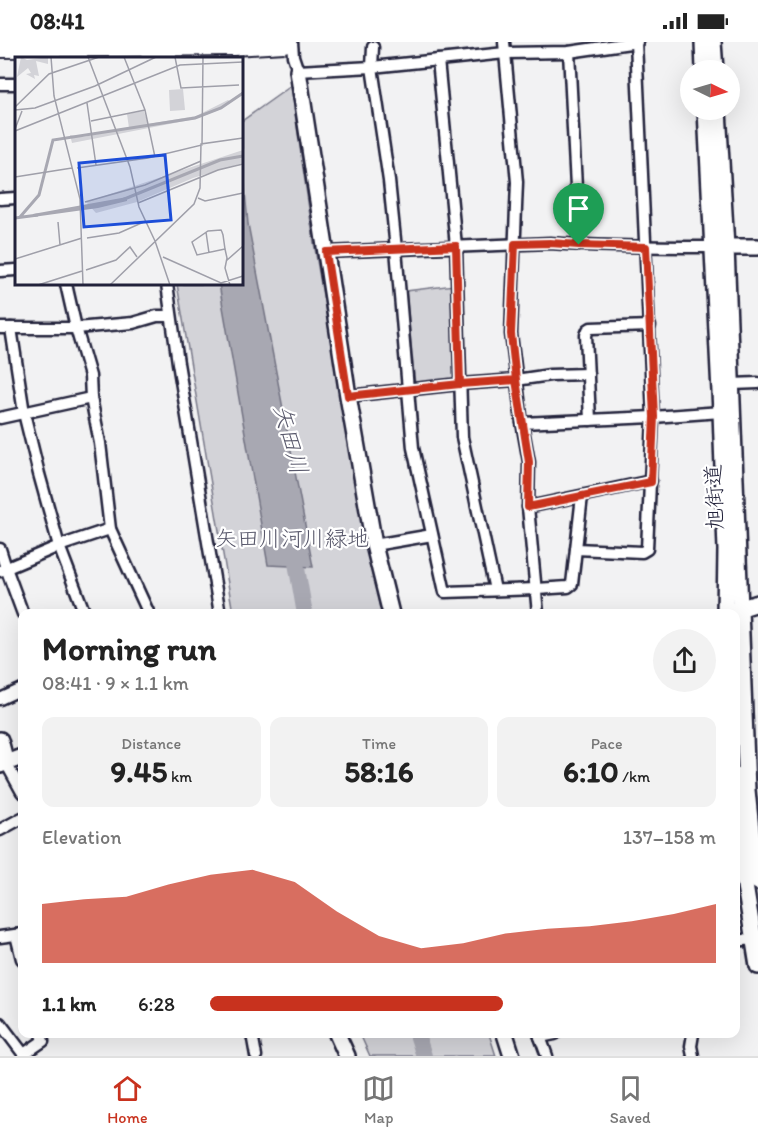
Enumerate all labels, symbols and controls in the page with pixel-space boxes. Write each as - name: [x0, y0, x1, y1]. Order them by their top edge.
- text: 08:41: [30, 8, 84, 35]
- inset map: [15, 57, 243, 285]
- north arrow: [680, 60, 740, 120]
- map controls: [680, 60, 740, 120]
- pin: [553, 183, 604, 245]
- icon: arrive: [562, 192, 595, 225]
- water label: 矢田川: [268, 400, 314, 478]
- street label: 旭街道: [699, 464, 729, 530]
- park label: 矢田川河川緑地: [215, 525, 369, 552]
- text: Morning run: [42, 629, 217, 668]
- button: share: [653, 629, 716, 692]
- text: 08:41 · 9 × 1.1 km: [42, 671, 189, 695]
- text: Distance: [121, 734, 181, 753]
- text: Time: [362, 734, 396, 753]
- text: Pace: [591, 734, 623, 753]
- text: 9.45: [111, 753, 167, 790]
- text: 58:16: [344, 753, 414, 790]
- text: 6:10: [563, 753, 619, 790]
- text: km: [167, 767, 192, 786]
- text: /km: [619, 767, 650, 786]
- text: Elevation: [42, 825, 121, 849]
- text: 137–158 m: [623, 825, 716, 849]
- text: 1.1 km: [42, 992, 96, 1016]
- text: 6:28: [138, 992, 175, 1016]
- tab: Home: [107, 1072, 148, 1127]
- tab: Map: [362, 1072, 395, 1127]
- tab: Saved: [610, 1072, 651, 1127]

